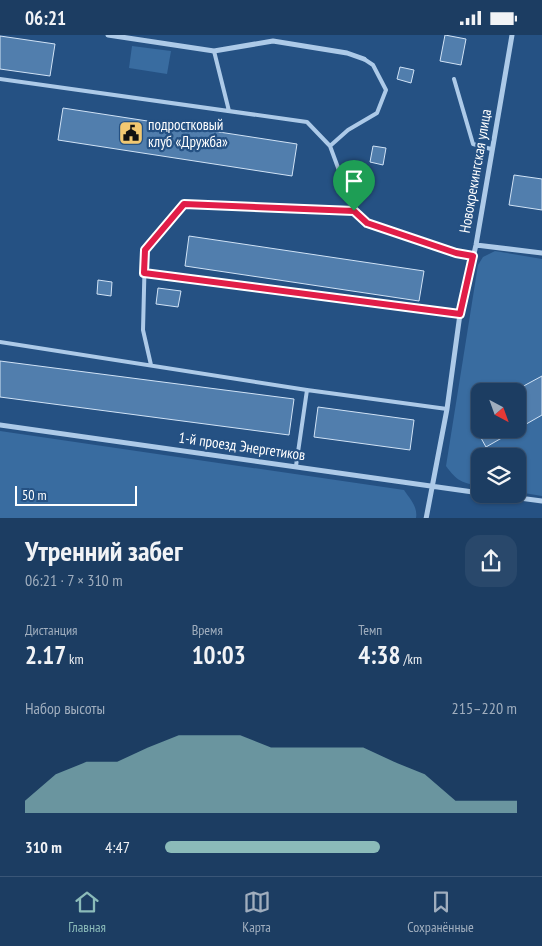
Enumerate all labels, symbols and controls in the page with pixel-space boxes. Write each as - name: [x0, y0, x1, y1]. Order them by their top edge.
- text: 06:21: [25, 6, 66, 30]
- street label: Новокрекингская улица: [455, 108, 495, 234]
- place label: подростковый клуб «Дружба»: [148, 115, 228, 151]
- public building icon: подростковый клуб «Дружба»: [118, 120, 144, 146]
- pin: [333, 160, 375, 211]
- icon: arrive: [340, 167, 368, 195]
- north arrow: [471, 383, 526, 437]
- map controls: [471, 383, 526, 503]
- street label: 1-й проезд Энергетиков: [177, 428, 307, 464]
- button: layers: [471, 448, 526, 503]
- scale bar: [15, 483, 138, 507]
- text: 50 m: [22, 486, 47, 504]
- text: Утренний забег: [25, 532, 183, 569]
- button: share: [465, 535, 517, 587]
- text: 06:21 · 7 × 310 m: [25, 570, 123, 590]
- text: Дистанция: [25, 621, 78, 639]
- text: Время: [192, 621, 223, 639]
- text: Темп: [358, 621, 382, 639]
- text: 2.17: [25, 639, 66, 671]
- text: 10:03: [192, 639, 246, 671]
- text: 4:38: [358, 639, 400, 671]
- text: km: [66, 650, 84, 668]
- text: /km: [400, 650, 422, 668]
- text: Набор высоты: [25, 698, 105, 718]
- text: 215–220 m: [452, 698, 517, 718]
- text: 310 m: [25, 837, 62, 857]
- text: 4:47: [105, 837, 130, 857]
- tab: Главная: [68, 888, 106, 936]
- tab: Карта: [242, 888, 271, 936]
- tab: Сохранённые: [407, 888, 474, 936]

